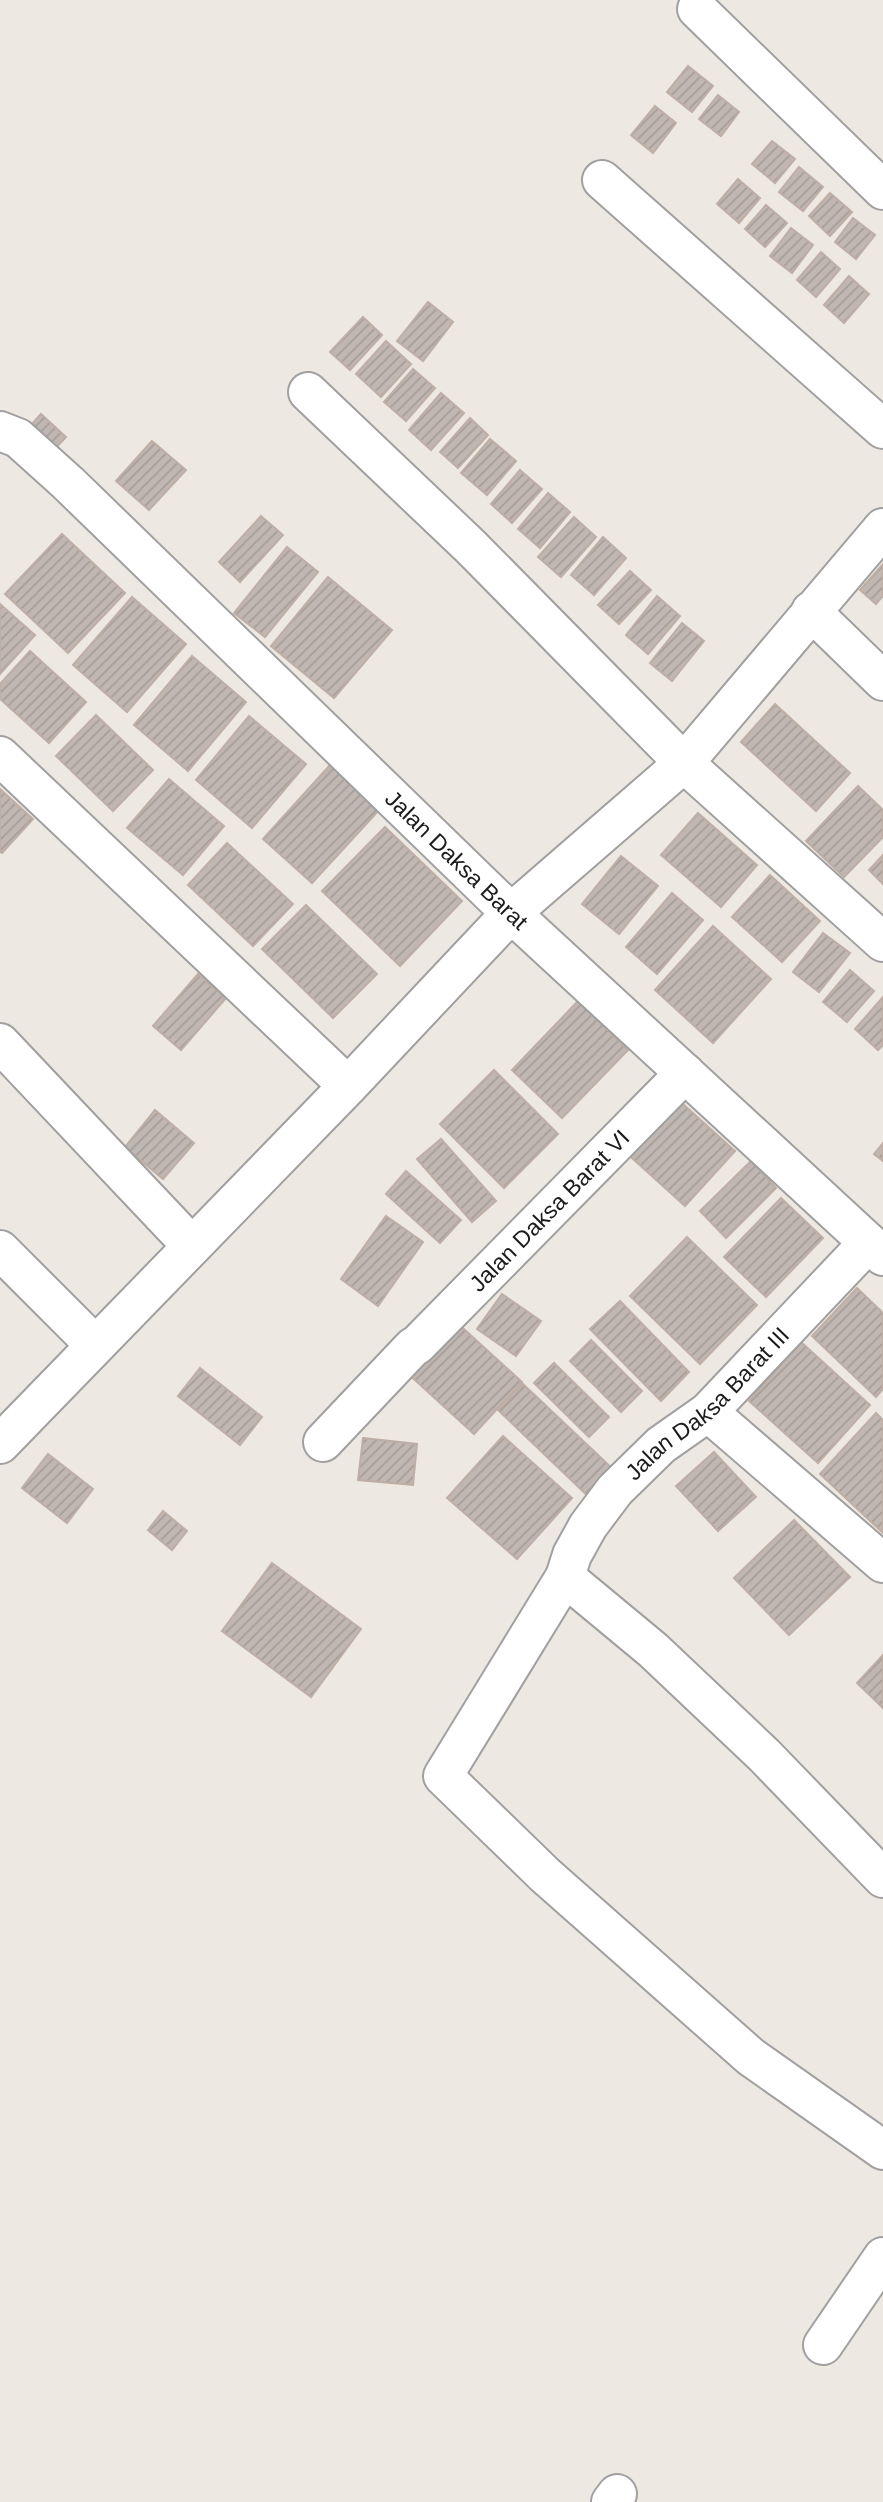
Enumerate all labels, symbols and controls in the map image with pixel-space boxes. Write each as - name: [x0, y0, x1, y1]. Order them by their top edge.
- street label: Jalan Daksa Barat: [380, 785, 534, 935]
- street label: Jalan Daksa Barat VI: [464, 1125, 635, 1297]
- street label: Jalan Daksa Barat III: [620, 1322, 794, 1485]

